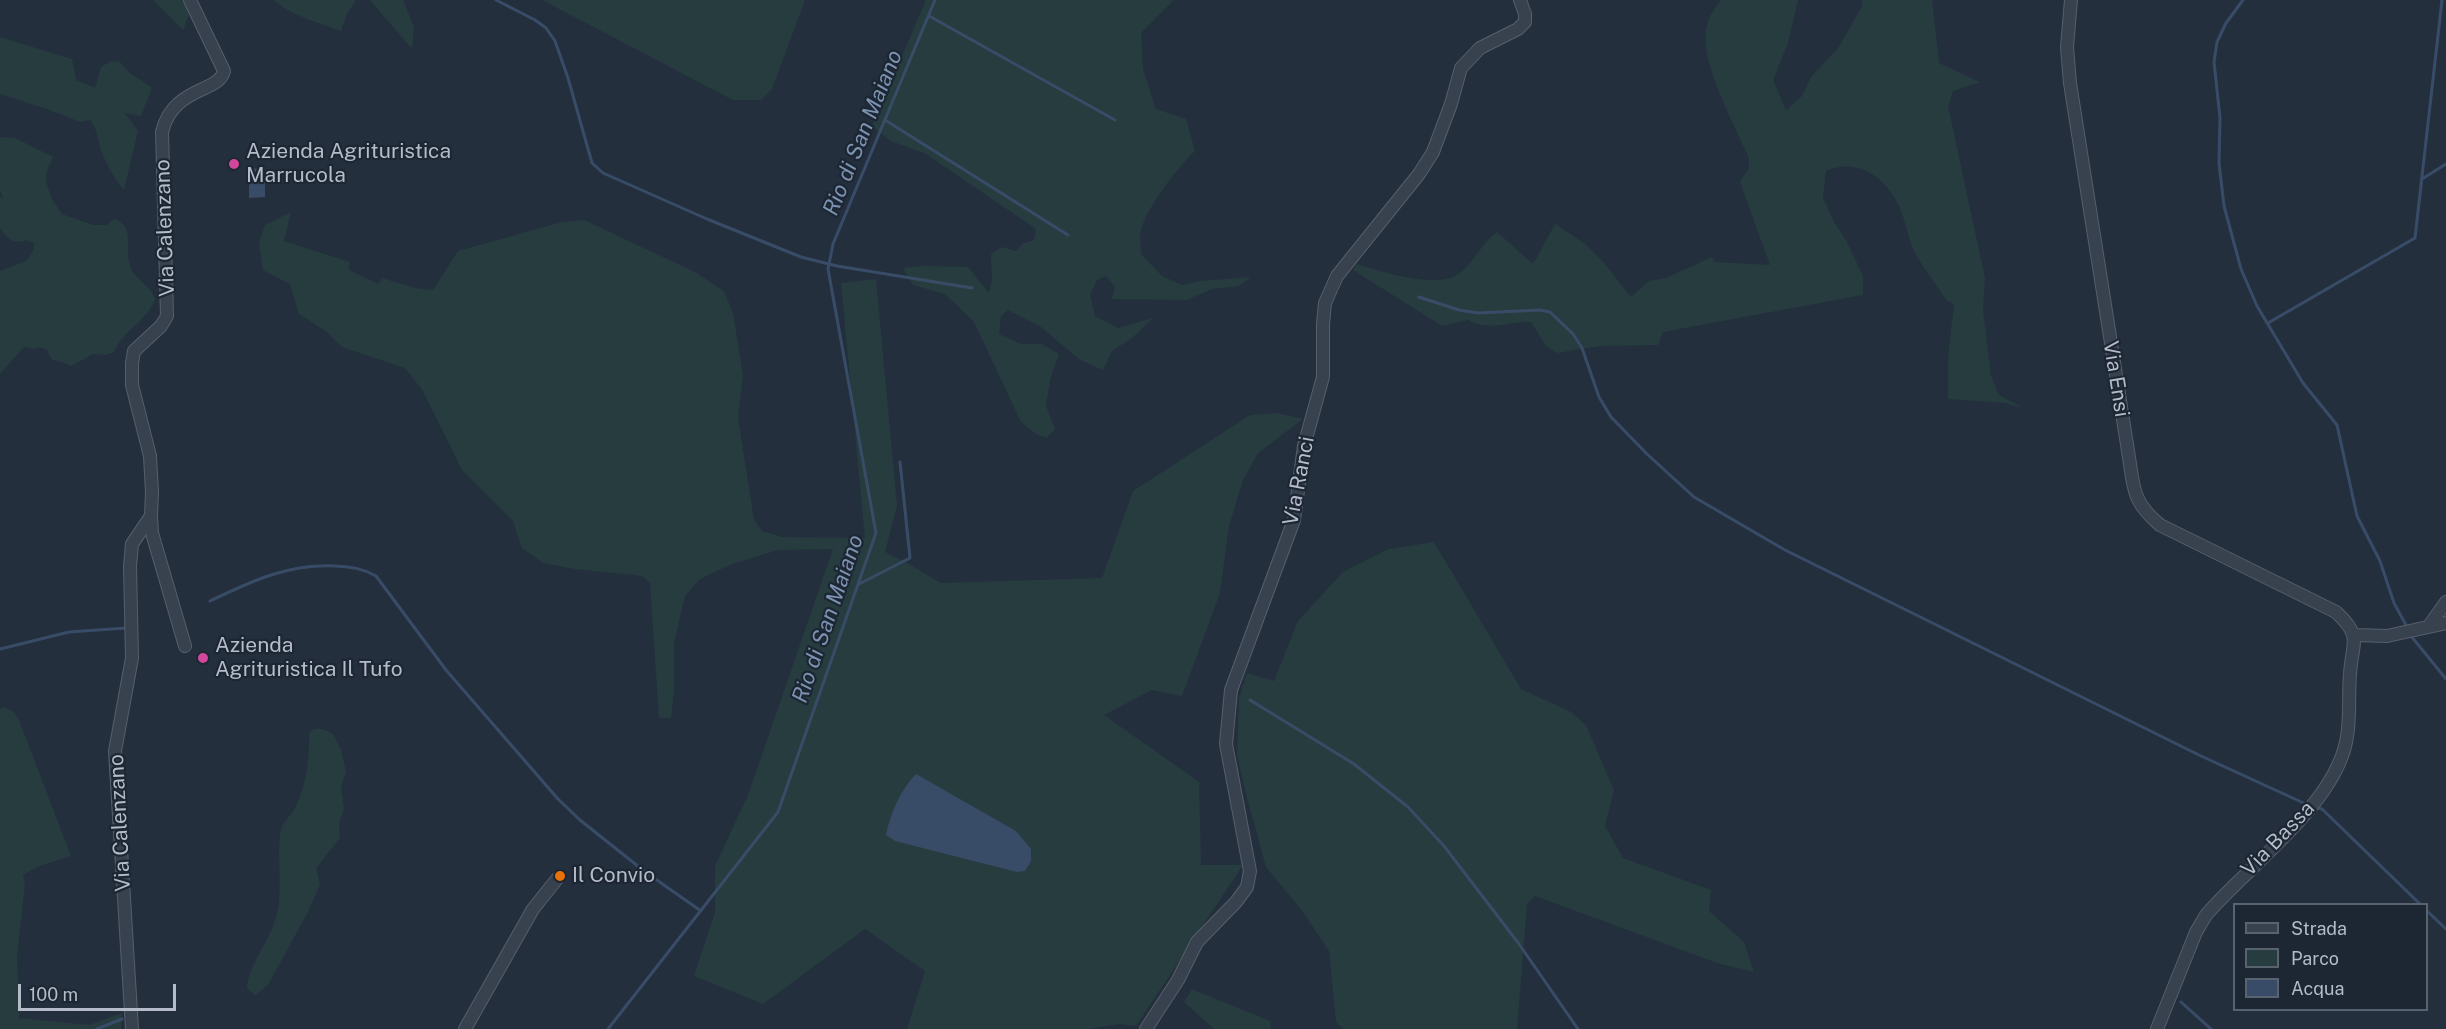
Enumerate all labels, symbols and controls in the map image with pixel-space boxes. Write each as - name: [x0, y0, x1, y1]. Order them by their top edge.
- water label: Rio di San Maiano: [818, 47, 908, 219]
- place label: Azienda Agrituristica Marrucola: [246, 139, 451, 189]
- marker: Azienda Agrituristica Marrucola: [227, 157, 241, 171]
- street label: Via Calenzano: [150, 159, 180, 297]
- street label: Via Ensi: [2098, 339, 2134, 419]
- street label: Via Ranci: [1278, 434, 1320, 528]
- water label: Rio di San Maiano: [787, 532, 869, 706]
- place label: Azienda Agrituristica Il Tufo: [215, 633, 403, 683]
- marker: Azienda Agrituristica Il Tufo: [196, 651, 210, 665]
- street label: Via Calenzano: [104, 754, 136, 892]
- street label: Via Bassa: [2236, 796, 2320, 882]
- place label: Il Convio: [572, 863, 655, 889]
- marker: Il Convio: [553, 869, 567, 883]
- legend: [2233, 903, 2428, 1011]
- text: Strada: [2291, 918, 2347, 939]
- text: Parco: [2291, 948, 2339, 969]
- scale bar: [21, 972, 178, 1010]
- text: Acqua: [2291, 978, 2344, 999]
- text: 100 m: [29, 984, 78, 1005]

